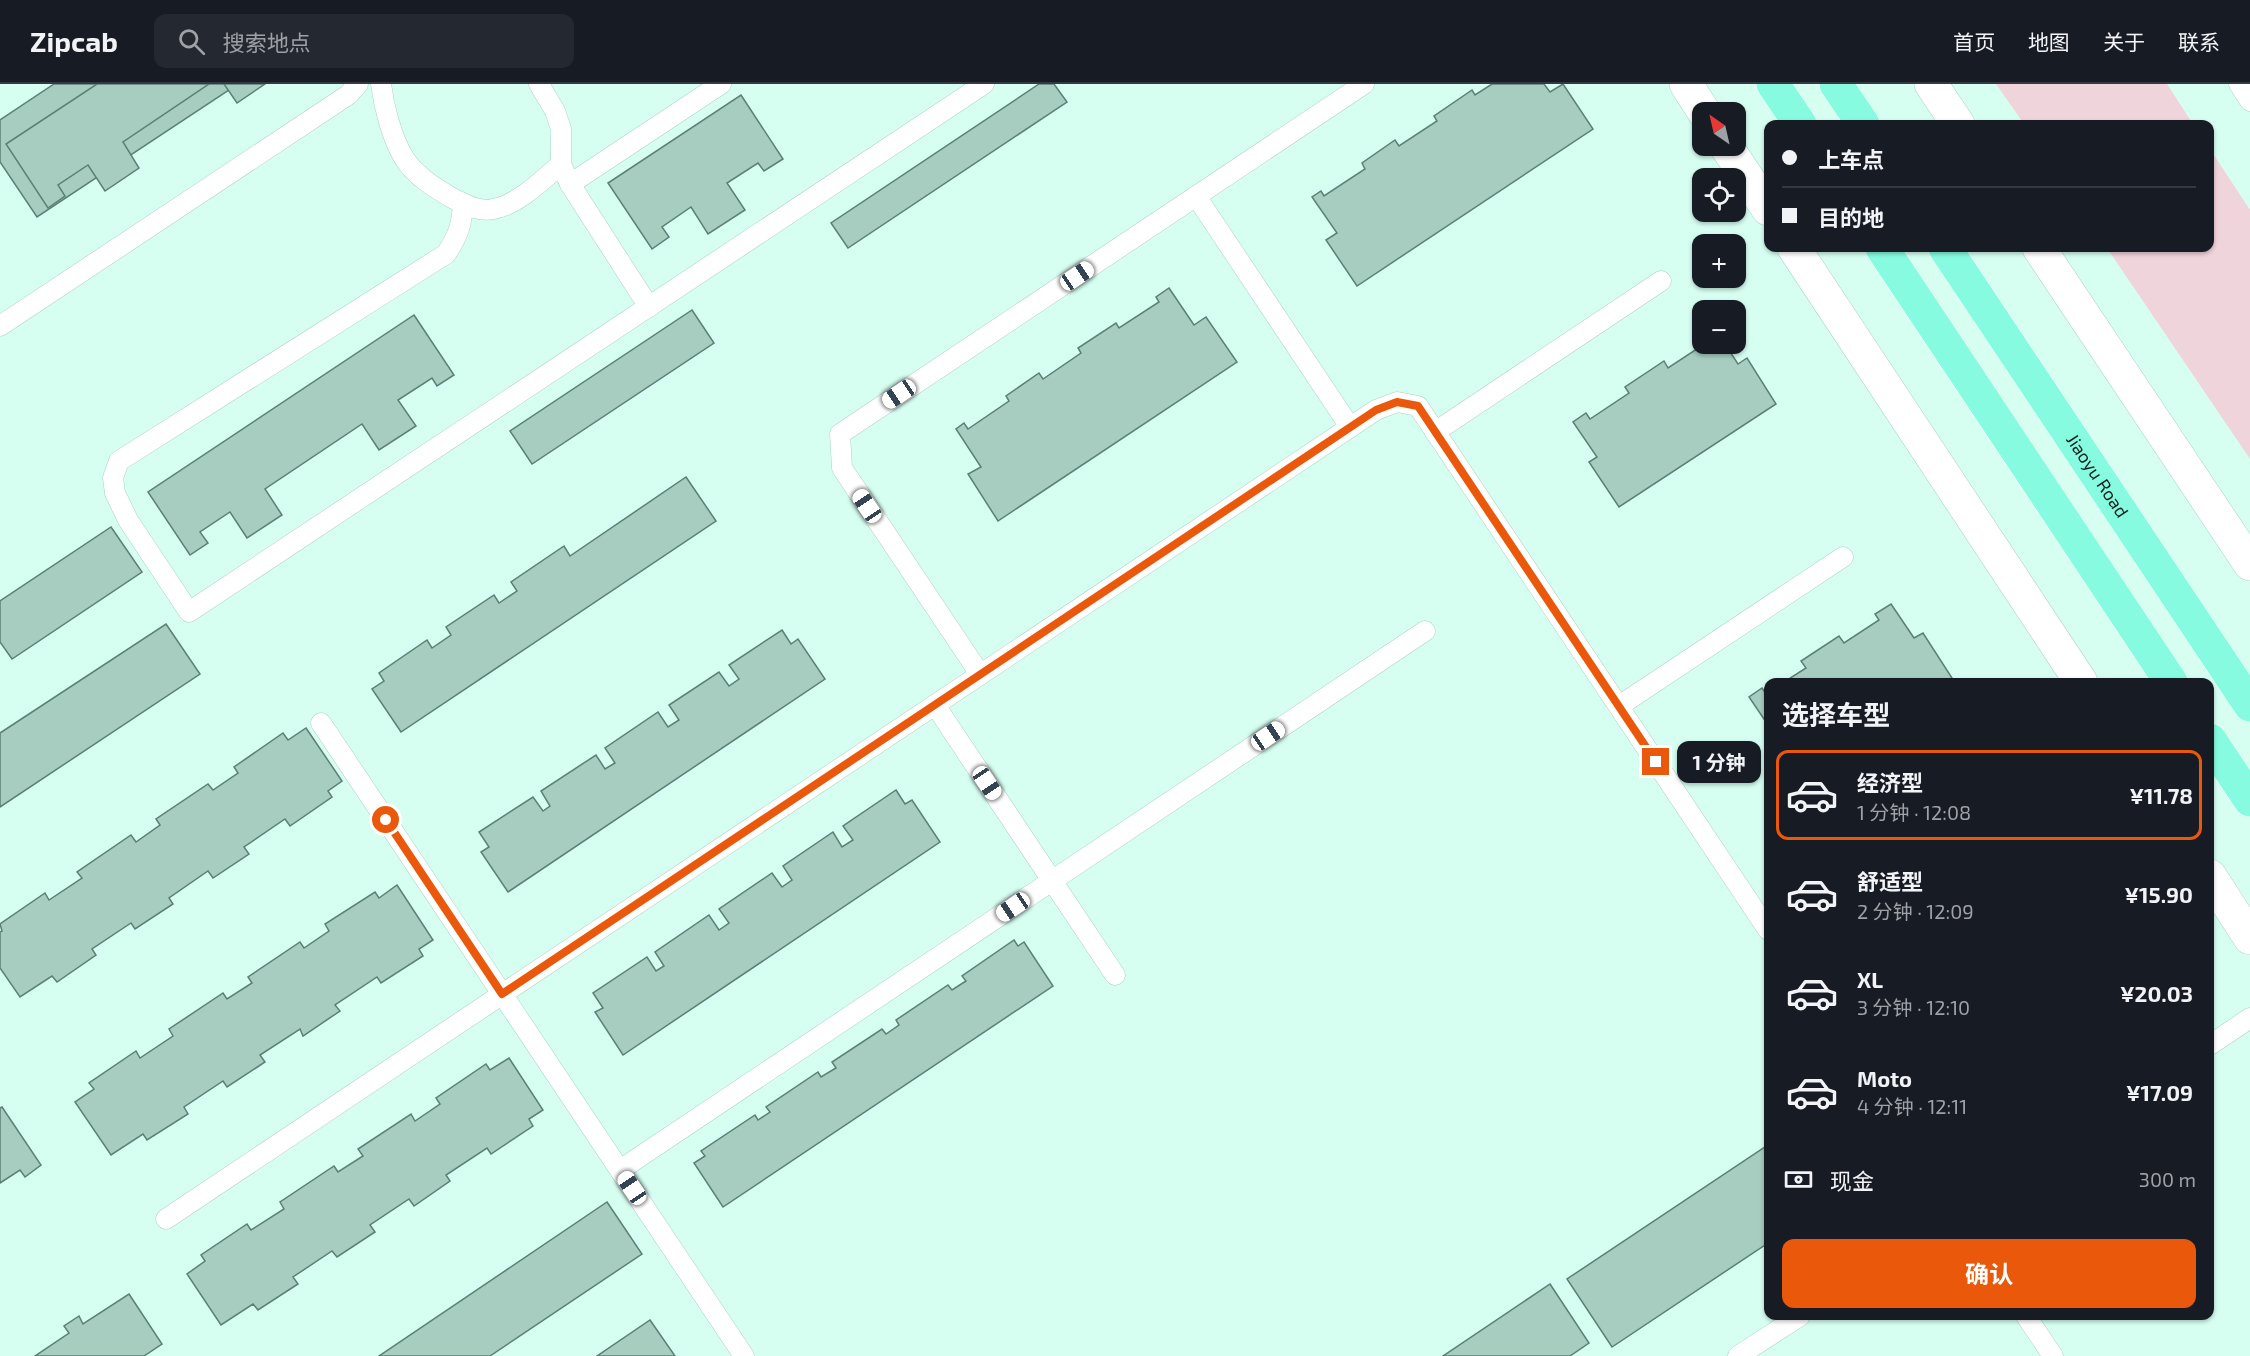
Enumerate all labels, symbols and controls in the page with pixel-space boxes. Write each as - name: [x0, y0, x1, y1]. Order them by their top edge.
- search box: [154, 14, 574, 68]
- text: Zipcab: [30, 24, 118, 58]
- icon: search: [175, 25, 208, 58]
- text: 搜索地点: [223, 29, 311, 55]
- text: 首页: [1953, 29, 1995, 54]
- text: 地图: [2028, 29, 2070, 54]
- text: 关于: [2103, 29, 2145, 54]
- text: 联系: [2178, 29, 2220, 54]
- north arrow: [1692, 102, 1746, 156]
- map controls: [1692, 102, 1746, 354]
- text: 上车点: [1818, 146, 1884, 172]
- button: locate: [1692, 168, 1746, 222]
- text: 目的地: [1818, 204, 1884, 230]
- button: +: [1692, 234, 1746, 288]
- car: [1057, 258, 1097, 294]
- button: −: [1692, 300, 1746, 354]
- car: [879, 376, 919, 412]
- street label: Jiaoyu Road: [2062, 429, 2134, 521]
- car: [849, 486, 885, 526]
- text: 选择车型: [1782, 698, 1890, 730]
- car: [1248, 718, 1288, 754]
- callout: 1 分钟: [1677, 741, 1761, 783]
- route end: [1642, 748, 1669, 775]
- text: 1 分钟: [1693, 750, 1745, 774]
- car: [969, 763, 1005, 803]
- icon: car: [1785, 768, 1839, 822]
- text: 经济型: [1857, 769, 1923, 795]
- text: ¥11.78: [2129, 782, 2193, 808]
- text: 1 分钟 · 12:08: [1857, 800, 1971, 824]
- route start: [372, 806, 399, 833]
- icon: car: [1785, 867, 1839, 921]
- text: 舒适型: [1857, 868, 1923, 894]
- text: ¥15.90: [2125, 881, 2193, 907]
- car: [993, 889, 1033, 925]
- text: 2 分钟 · 12:09: [1857, 899, 1974, 923]
- icon: car: [1785, 966, 1839, 1020]
- text: XL: [1857, 966, 1883, 992]
- text: ¥20.03: [2120, 980, 2193, 1006]
- text: 3 分钟 · 12:10: [1857, 995, 1970, 1019]
- icon: car: [1785, 1065, 1839, 1119]
- text: Moto: [1857, 1065, 1912, 1091]
- text: ¥17.09: [2126, 1079, 2193, 1105]
- text: 4 分钟 · 12:11: [1857, 1094, 1967, 1118]
- icon: cash: [1782, 1163, 1815, 1196]
- text: 现金: [1830, 1167, 1874, 1193]
- text: 300 m: [2139, 1167, 2196, 1191]
- car: [614, 1168, 650, 1208]
- button: 确认: [1782, 1239, 2196, 1308]

